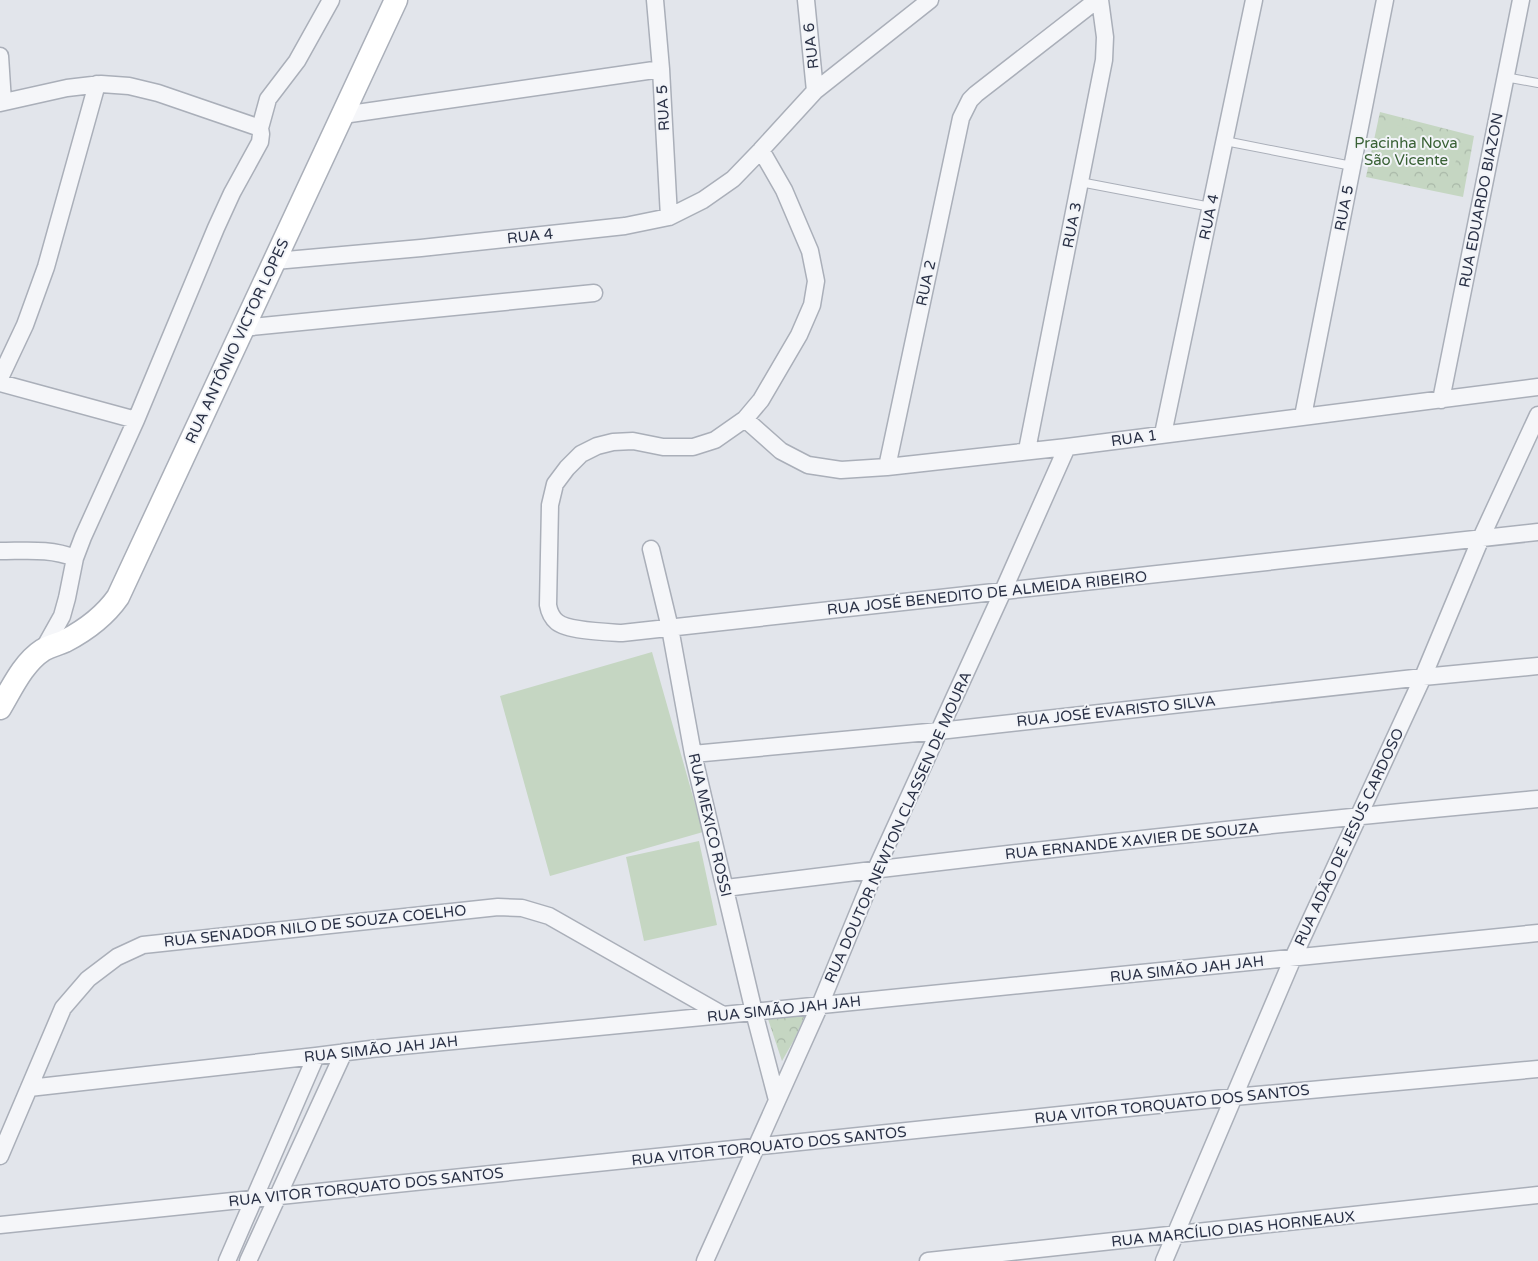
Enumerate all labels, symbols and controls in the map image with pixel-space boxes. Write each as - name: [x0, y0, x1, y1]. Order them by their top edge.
- street label: RUA 6: [800, 22, 822, 70]
- street label: RUA 5: [653, 84, 673, 132]
- street label: RUA EDUARDO BIAZON: [1455, 111, 1507, 289]
- park label: Pracinha Nova São Vicente: [1354, 134, 1458, 169]
- street label: RUA 5: [1331, 184, 1357, 232]
- street label: RUA 4: [1195, 193, 1223, 241]
- street label: RUA 3: [1059, 201, 1085, 249]
- street label: RUA 4: [506, 225, 554, 247]
- street label: RUA ANTÔNIO VICTOR LOPES: [182, 236, 292, 446]
- street label: RUA 2: [912, 259, 940, 307]
- street label: RUA 1: [1110, 426, 1158, 450]
- street label: RUA JOSÉ BENEDITO DE ALMEIDA RIBEIRO: [826, 567, 1148, 619]
- street label: RUA DOUTOR NEWTON CLASSEN DE MOURA: [821, 668, 975, 986]
- street label: RUA JOSÉ EVARISTO SILVA: [1016, 692, 1216, 730]
- street label: RUA ADÃO DE JESUS CARDOSO: [1290, 725, 1408, 949]
- street label: RUA MEXICO ROSSI: [685, 751, 735, 899]
- street label: RUA ERNANDE XAVIER DE SOUZA: [1004, 819, 1260, 863]
- street label: RUA SENADOR NILO DE SOUZA COELHO: [163, 901, 467, 951]
- street label: RUA SIMÃO JAH JAH: [1109, 952, 1265, 986]
- street label: RUA SIMÃO JAH JAH: [706, 992, 862, 1026]
- street label: RUA SIMÃO JAH JAH: [303, 1032, 459, 1066]
- street label: RUA VITOR TORQUATO DOS SANTOS: [1034, 1081, 1310, 1127]
- street label: RUA VITOR TORQUATO DOS SANTOS: [631, 1123, 907, 1169]
- street label: RUA VITOR TORQUATO DOS SANTOS: [228, 1164, 504, 1210]
- street label: RUA MARCÍLIO DIAS HORNEAUX: [1110, 1207, 1356, 1251]

